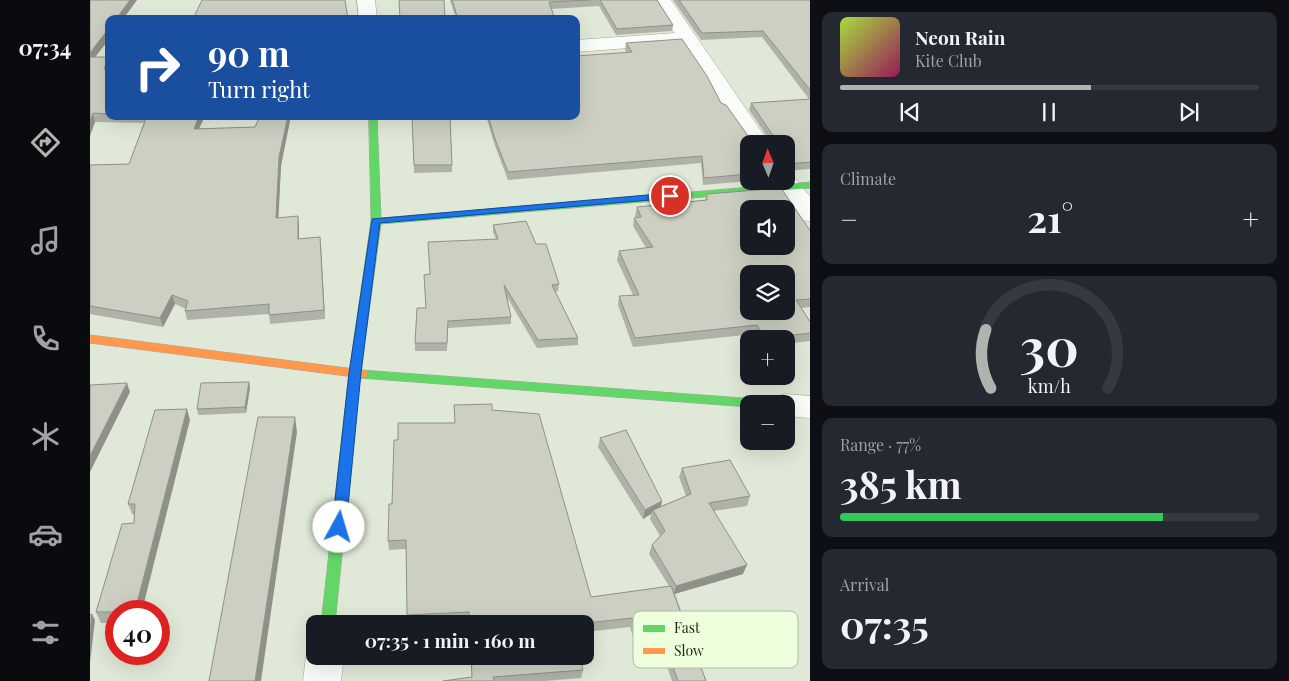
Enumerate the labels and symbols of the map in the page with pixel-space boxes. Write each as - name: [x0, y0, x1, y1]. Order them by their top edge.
- north arrow: [740, 135, 795, 190]
- pin: [649, 175, 691, 217]
- position arrow: [312, 500, 364, 552]
- speed limit sign: 40: [105, 600, 170, 665]
- legend: [633, 611, 798, 668]
- text: Fast: [674, 618, 701, 637]
- text: Slow: [674, 641, 704, 660]

